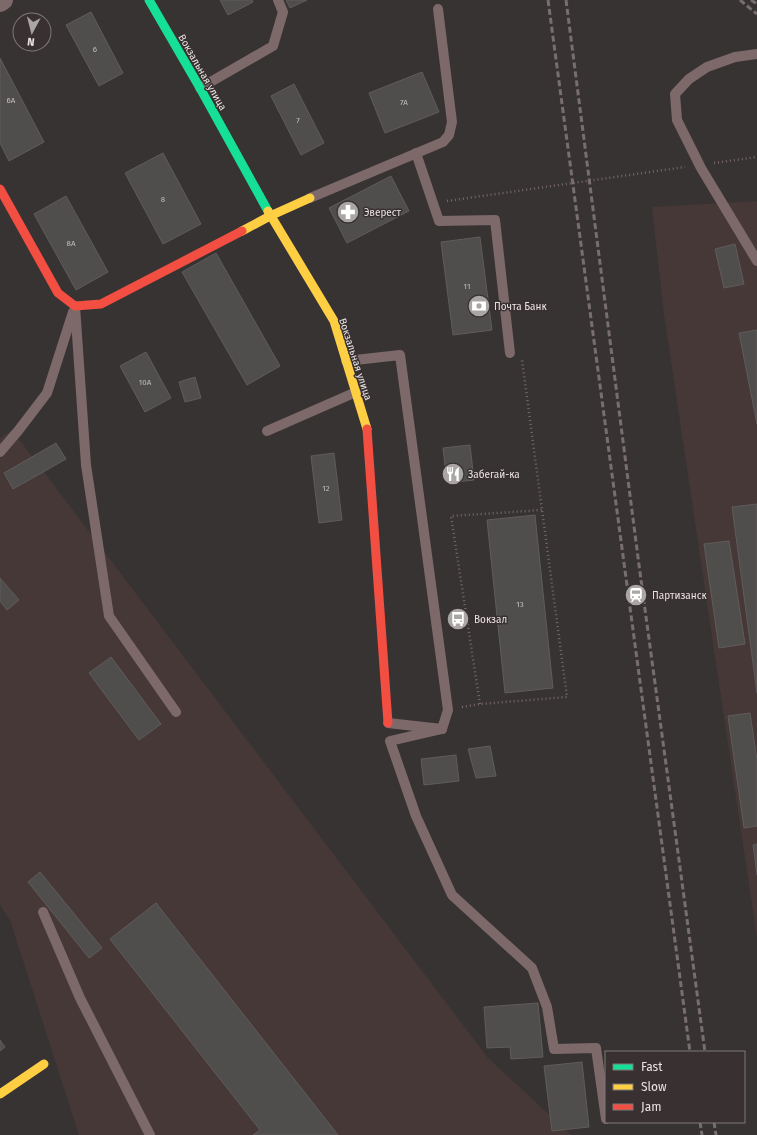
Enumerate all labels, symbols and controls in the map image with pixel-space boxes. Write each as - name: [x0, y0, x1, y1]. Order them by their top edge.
- north arrow: [12, 12, 52, 52]
- street label: Вокзальная улица: [175, 32, 229, 113]
- text: N: [26, 35, 35, 48]
- house number: 6: [93, 45, 97, 54]
- house number: 6А: [7, 96, 16, 105]
- house number: 7А: [400, 98, 408, 107]
- house number: 7: [296, 116, 300, 125]
- house number: 8: [161, 195, 166, 204]
- pharmacy icon: Эверест: [335, 199, 361, 225]
- place label: Эверест: [364, 207, 402, 219]
- house number: 8А: [67, 239, 76, 248]
- house number: 11: [464, 282, 470, 291]
- bank icon: Почта Банк: [466, 293, 492, 319]
- place label: Почта Банк: [494, 301, 547, 313]
- street label: Вокзальная улица: [336, 317, 374, 402]
- house number: 10А: [139, 378, 152, 387]
- restaurant icon: Забегай-ка: [440, 461, 466, 487]
- place label: Забегай-ка: [468, 469, 520, 481]
- house number: 12: [322, 484, 330, 493]
- station icon: Партизанск: [623, 582, 649, 608]
- place label: Партизанск: [652, 590, 707, 602]
- house number: 13: [516, 600, 524, 609]
- bus stop icon: Вокзал: [445, 606, 471, 632]
- place label: Вокзал: [474, 614, 507, 626]
- legend: [605, 1051, 745, 1123]
- text: Fast: [641, 1060, 663, 1074]
- text: Slow: [641, 1080, 667, 1094]
- text: Jam: [641, 1100, 661, 1114]

